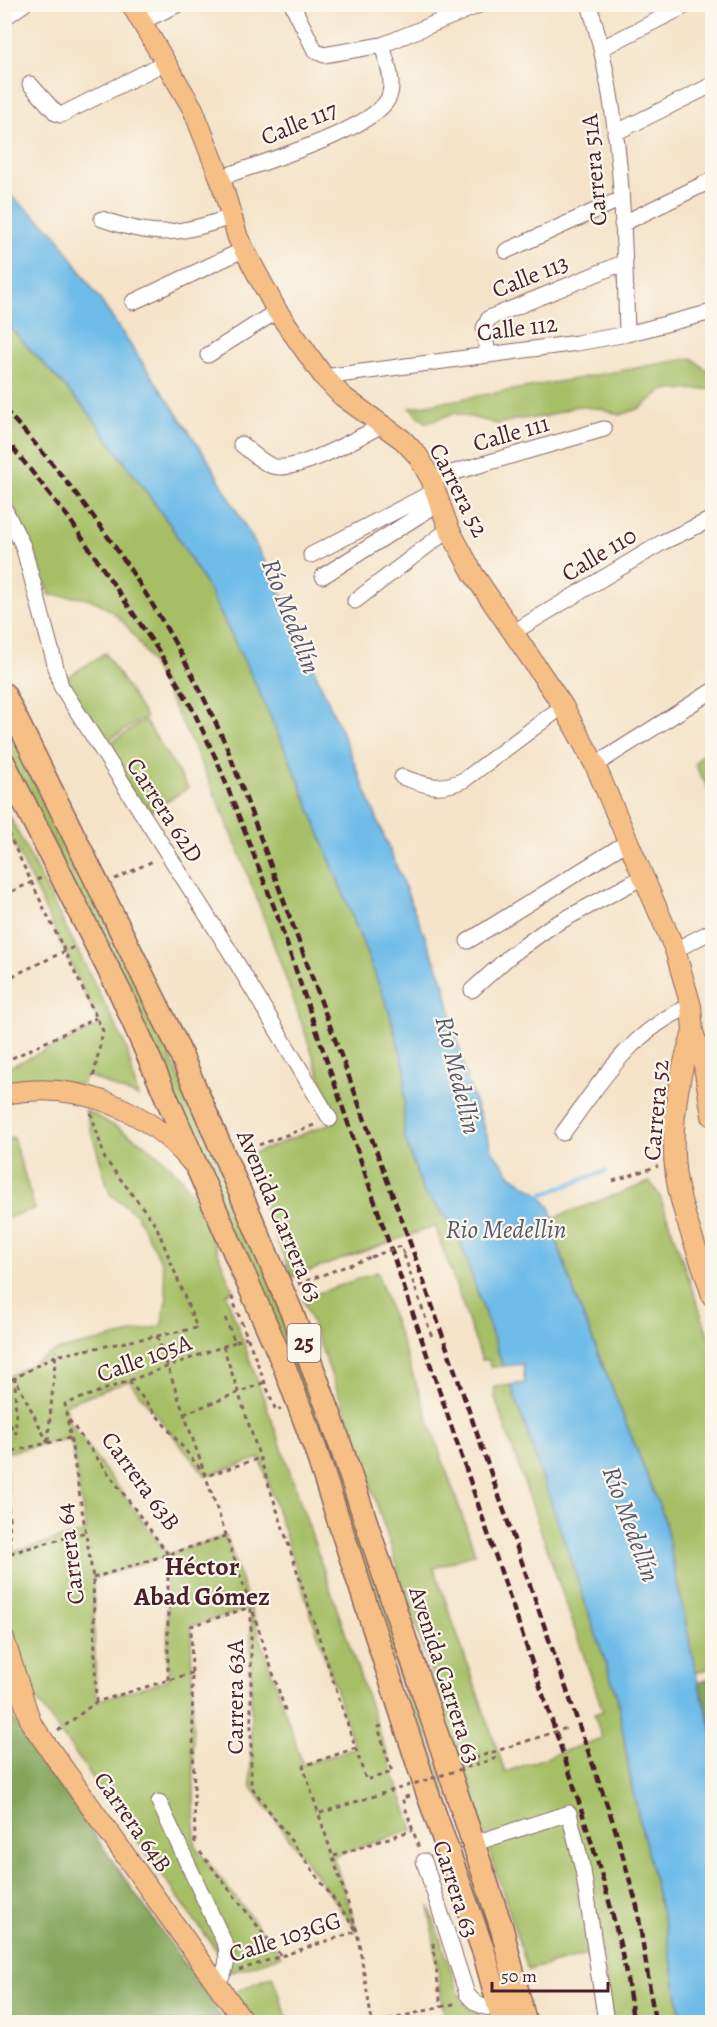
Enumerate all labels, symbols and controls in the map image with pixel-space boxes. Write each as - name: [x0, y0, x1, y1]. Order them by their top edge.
- street label: Calle 117: [256, 93, 343, 153]
- street label: Carrera 51A: [573, 112, 615, 227]
- street label: Calle 113: [487, 246, 573, 306]
- street label: Calle 112: [475, 307, 559, 349]
- street label: Calle 111: [469, 407, 553, 459]
- street label: Carrera 52: [422, 437, 496, 543]
- street label: Calle 110: [555, 519, 643, 589]
- water label: Río Medellín: [253, 553, 329, 679]
- street label: Carrera 62D: [119, 751, 211, 869]
- water label: Río Medellín: [426, 1012, 490, 1138]
- street label: Carrera 52: [636, 1058, 676, 1162]
- street label: Avenida Carrera 63: [229, 1124, 331, 1307]
- water label: Rio Medellin: [446, 1212, 566, 1247]
- road number: 25: [288, 1324, 320, 1362]
- street label: Calle 105A: [92, 1326, 197, 1390]
- street label: Carrera 63B: [94, 1425, 188, 1537]
- water label: Río Medellín: [594, 1461, 668, 1587]
- street label: Carrera 64: [48, 1501, 92, 1607]
- district label: Héctor Abad Gómez: [133, 1549, 270, 1614]
- street label: Avenida Carrera 63: [401, 1581, 489, 1768]
- street label: Carrera 63A: [219, 1638, 251, 1755]
- street label: Carrera 64B: [87, 1765, 179, 1879]
- street label: Carrera 63: [425, 1836, 487, 1942]
- street label: Calle 103GG: [225, 1904, 345, 1970]
- scale bar: [492, 1955, 608, 1993]
- text: 50 m: [501, 1964, 537, 1988]

